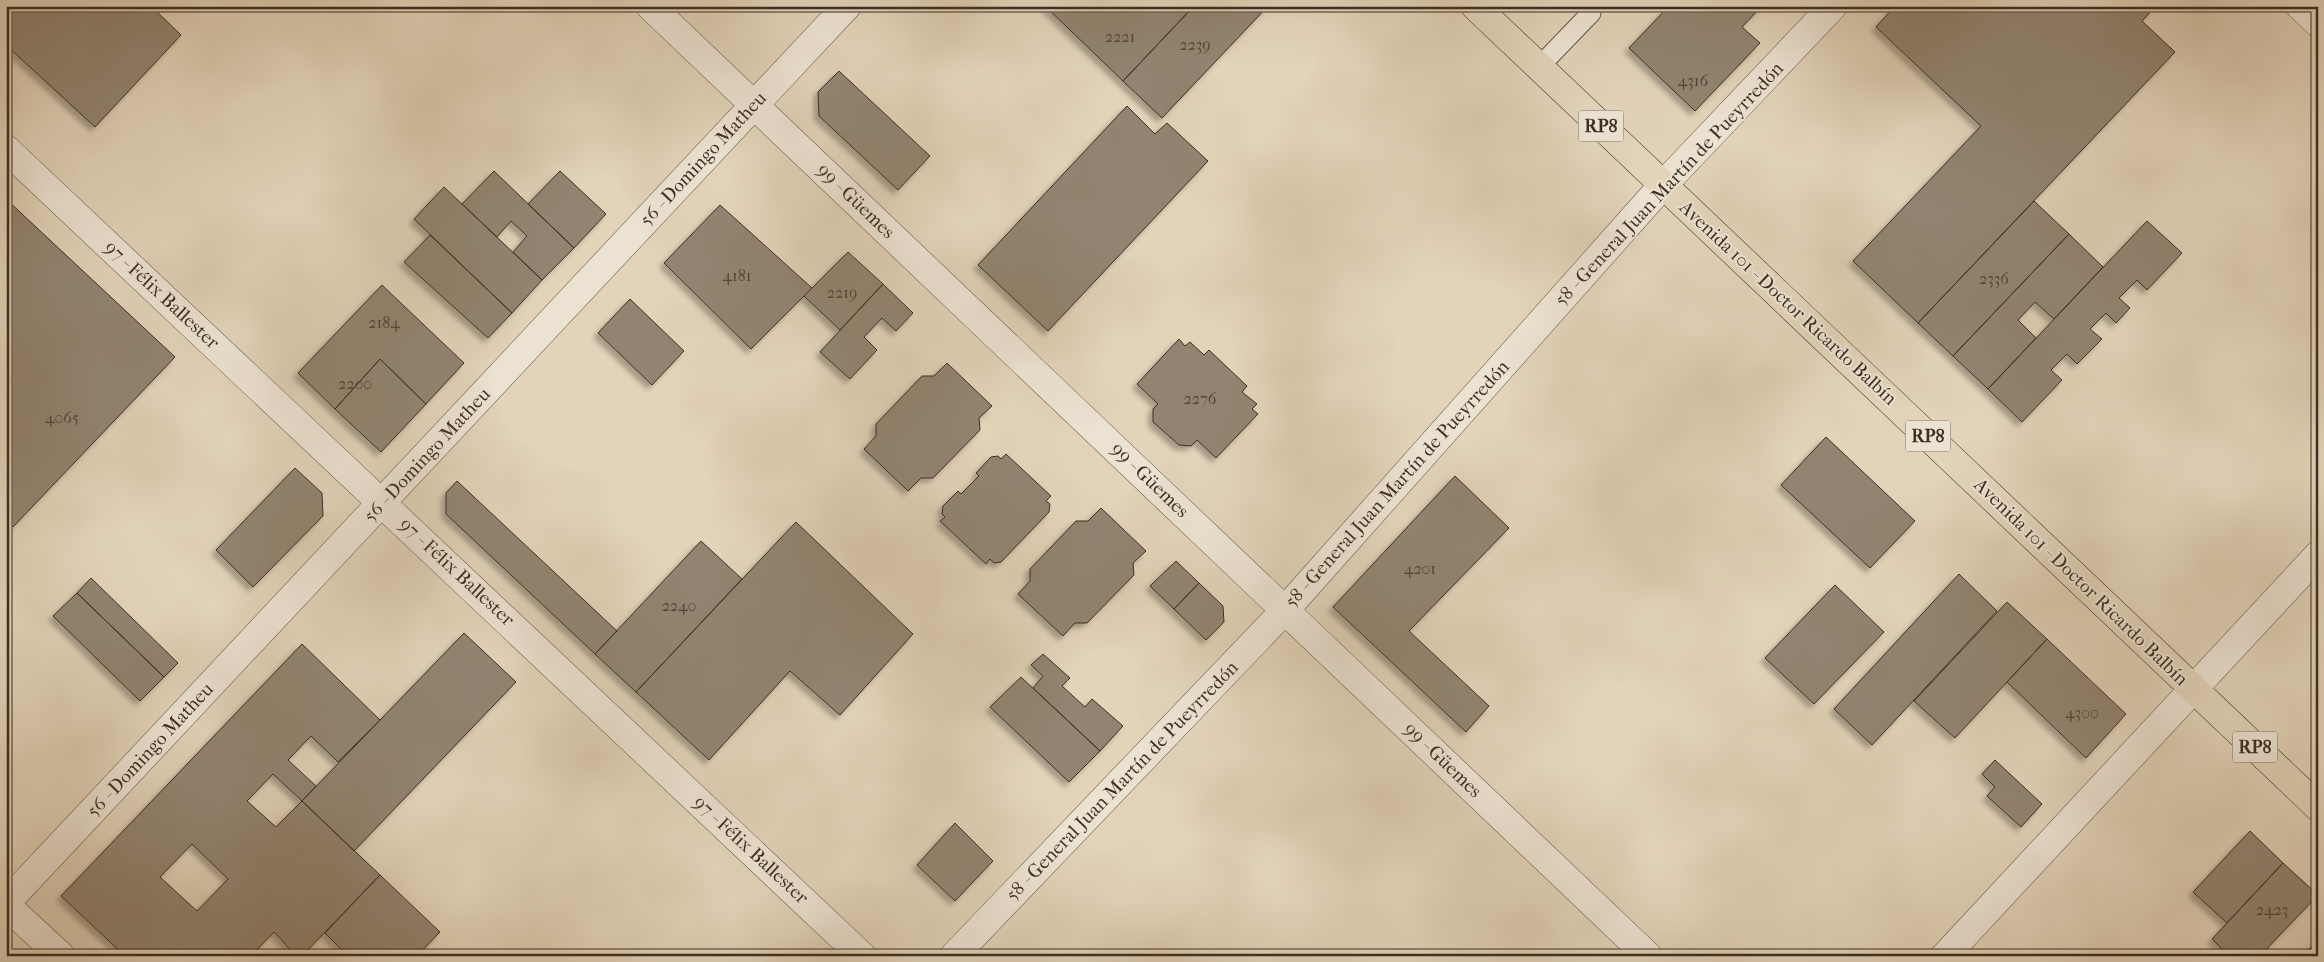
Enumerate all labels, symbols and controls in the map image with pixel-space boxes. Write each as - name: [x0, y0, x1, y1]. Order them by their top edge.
- house number: 2221: [1105, 27, 1135, 46]
- house number: 2239: [1179, 35, 1211, 54]
- street label: 58 - General Juan Martín de Pueyrredón: [1550, 58, 1788, 310]
- house number: 4316: [1678, 71, 1708, 90]
- street label: 56 - Domingo Matheu: [635, 87, 771, 231]
- road number: RP8: [1578, 110, 1624, 142]
- street label: 99 - Güemes: [813, 159, 899, 243]
- street label: Avenida 101 - Doctor Ricardo Balbín: [1674, 196, 1901, 410]
- street label: 97 - Félix Ballester: [100, 236, 225, 354]
- house number: 4181: [723, 266, 751, 285]
- house number: 2336: [1979, 269, 2009, 288]
- house number: 2219: [827, 283, 857, 302]
- house number: 2184: [368, 313, 400, 332]
- street label: 58 - General Juan Martín de Pueyrredón: [1280, 356, 1514, 612]
- house number: 2200: [338, 374, 372, 393]
- street label: 56 - Domingo Matheu: [359, 383, 495, 527]
- house number: 2276: [1184, 389, 1217, 408]
- house number: 4065: [45, 408, 79, 427]
- road number: RP8: [1906, 421, 1950, 452]
- street label: 99 - Güemes: [1107, 438, 1193, 522]
- street label: Avenida 101 - Doctor Ricardo Balbín: [1969, 473, 2193, 690]
- street label: 97 - Félix Ballester: [395, 513, 520, 631]
- house number: 4201: [1404, 559, 1436, 578]
- house number: 2240: [662, 596, 696, 615]
- street label: 58 - General Juan Martín de Pueyrredón: [1001, 656, 1243, 906]
- street label: 56 - Domingo Matheu: [82, 678, 218, 822]
- house number: 4300: [2065, 703, 2099, 722]
- street label: 99 - Güemes: [1400, 718, 1486, 802]
- road number: RP8: [2232, 732, 2278, 762]
- street label: 97 - Félix Ballester: [689, 791, 814, 909]
- house number: 2423: [2256, 900, 2288, 919]

